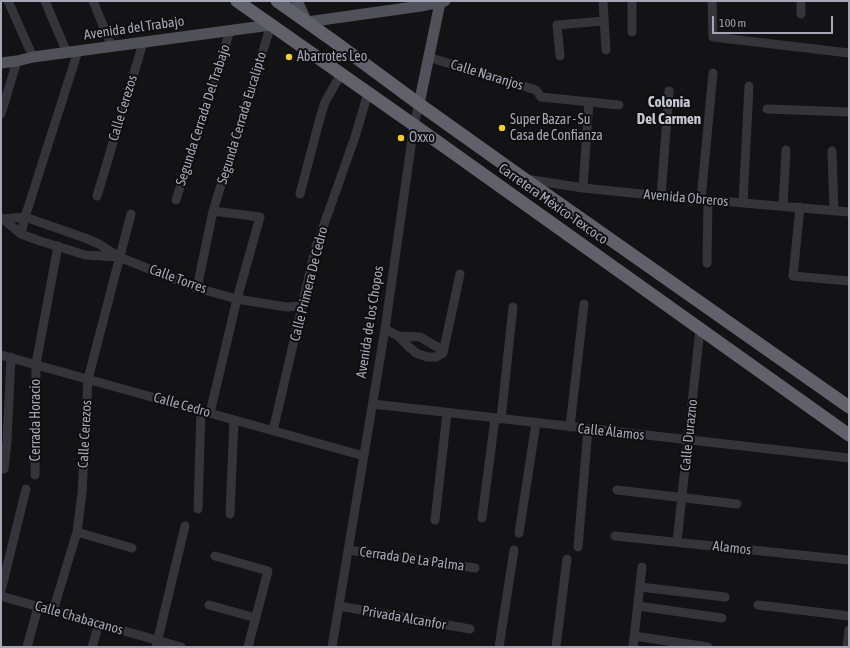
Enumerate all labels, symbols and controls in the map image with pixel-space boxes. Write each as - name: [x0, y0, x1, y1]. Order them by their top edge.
- scale bar: [714, 8, 835, 34]
- street label: Avenida del Trabajo: [83, 13, 185, 43]
- text: 100 m: [719, 16, 746, 30]
- street label: Segunda Cerrada Del Trabajo: [172, 42, 234, 188]
- place label: Abarrotes Leo: [297, 49, 367, 65]
- street label: Segunda Cerrada Eucalipto: [214, 50, 270, 186]
- marker: Abarrotes Leo: [284, 52, 294, 62]
- street label: Calle Naranjos: [449, 56, 525, 94]
- street label: Calle Cerezos: [105, 73, 141, 143]
- district label: Colonia Del Carmen: [637, 93, 701, 128]
- place label: Super Bazar - Su Casa de Confianza: [510, 112, 603, 144]
- marker: Super Bazar - Su Casa de Confianza: [497, 123, 507, 133]
- place label: Oxxo: [409, 130, 435, 146]
- marker: Oxxo: [396, 133, 406, 143]
- street label: Carretera México-Texcoco: [495, 160, 611, 248]
- street label: Avenida Obreros: [643, 186, 729, 210]
- street label: Calle Primera De Cedro: [287, 225, 331, 343]
- street label: Calle Torres: [147, 261, 209, 297]
- street label: Avenida de los Chopos: [353, 265, 387, 379]
- street label: Cerrada Horacio: [28, 379, 44, 461]
- street label: Calle Cedro: [152, 389, 212, 421]
- street label: Calle Durazno: [677, 398, 701, 472]
- street label: Calle Cerezos: [75, 400, 95, 468]
- street label: Calle Álamos: [577, 420, 645, 444]
- street label: Alamos: [712, 538, 752, 558]
- street label: Cerrada De La Palma: [359, 543, 465, 575]
- street label: Calle Chabacanos: [33, 597, 125, 639]
- street label: Privada Alcanfor: [361, 602, 447, 634]

